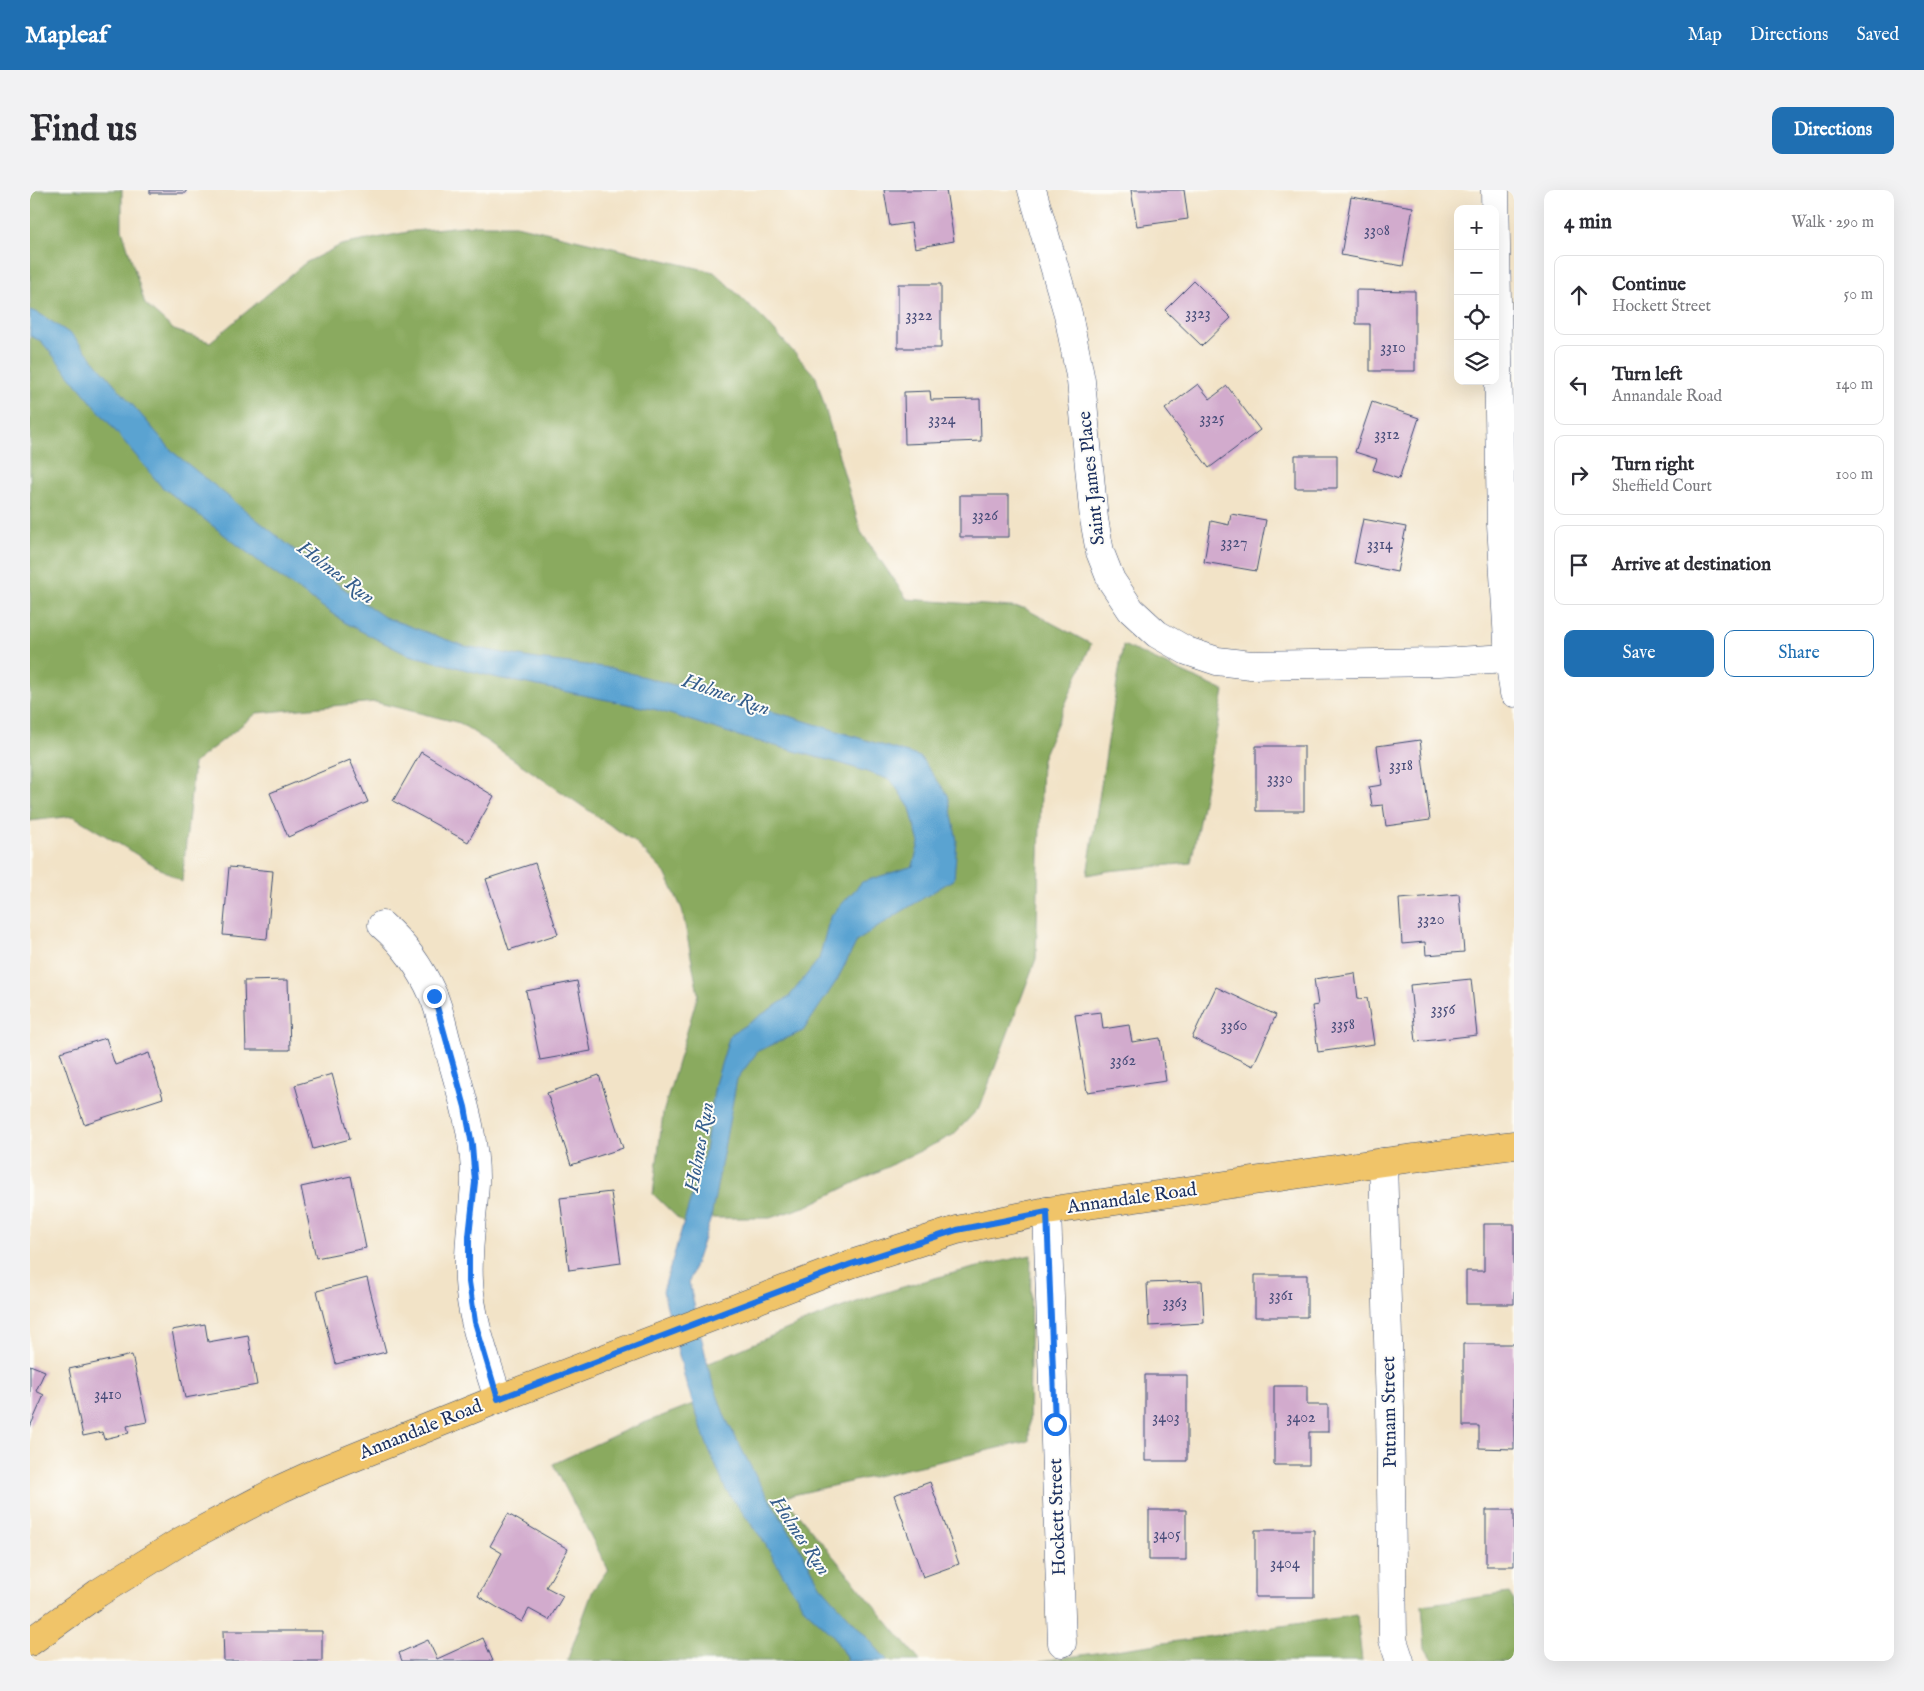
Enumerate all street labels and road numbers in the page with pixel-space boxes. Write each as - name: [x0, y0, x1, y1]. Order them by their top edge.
- street label: Saint James Place: [1073, 410, 1111, 546]
- street label: Annandale Road: [1065, 1178, 1199, 1220]
- street label: Putnam Street: [1377, 1355, 1403, 1468]
- street label: Annandale Road: [355, 1394, 487, 1466]
- street label: Hockett Street: [1044, 1457, 1072, 1576]

